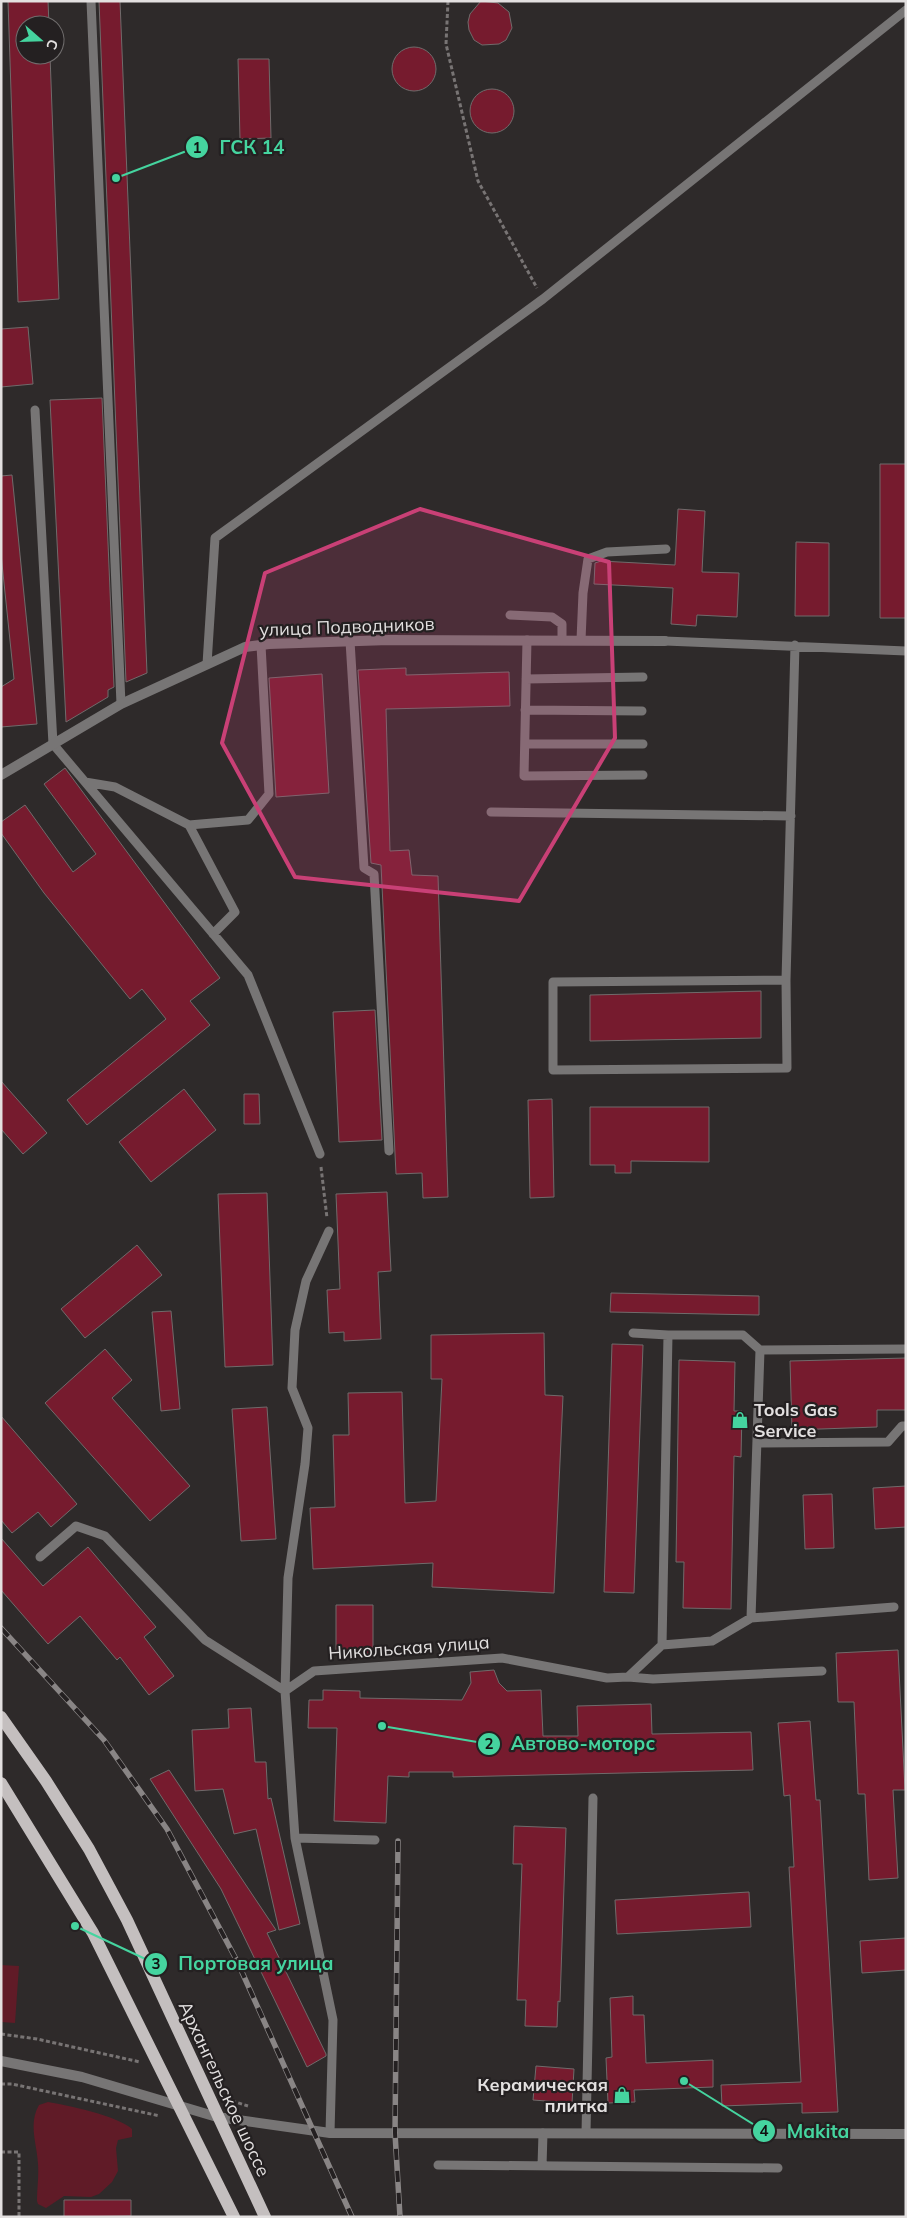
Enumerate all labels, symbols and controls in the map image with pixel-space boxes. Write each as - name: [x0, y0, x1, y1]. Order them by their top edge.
- north arrow: [15, 15, 65, 65]
- text: С: [42, 37, 62, 52]
- callout: ГСК 14: [185, 130, 295, 164]
- text: ГСК 14: [220, 135, 285, 159]
- text: 1: [192, 138, 202, 157]
- street label: улица Подводников: [259, 612, 435, 641]
- place label: Tools Gas Service: [754, 1398, 837, 1442]
- shop icon: Tools Gas Service: [730, 1410, 750, 1430]
- street label: Никольская улица: [328, 1630, 490, 1665]
- callout: Автово-моторс: [476, 1727, 666, 1761]
- text: Автово-моторс: [511, 1731, 655, 1755]
- text: 2: [484, 1734, 494, 1753]
- callout: Портовая улица: [143, 1947, 343, 1981]
- text: Портовая улица: [178, 1951, 334, 1975]
- text: 3: [151, 1954, 161, 1973]
- street label: Архангельское шоссе: [174, 1997, 275, 2180]
- place label: Керамическая плитка: [477, 2073, 608, 2117]
- shop icon: Керамическая плитка: [612, 2085, 632, 2105]
- callout: Makita: [752, 2114, 859, 2148]
- text: Makita: [787, 2119, 849, 2143]
- text: 4: [759, 2121, 769, 2140]

